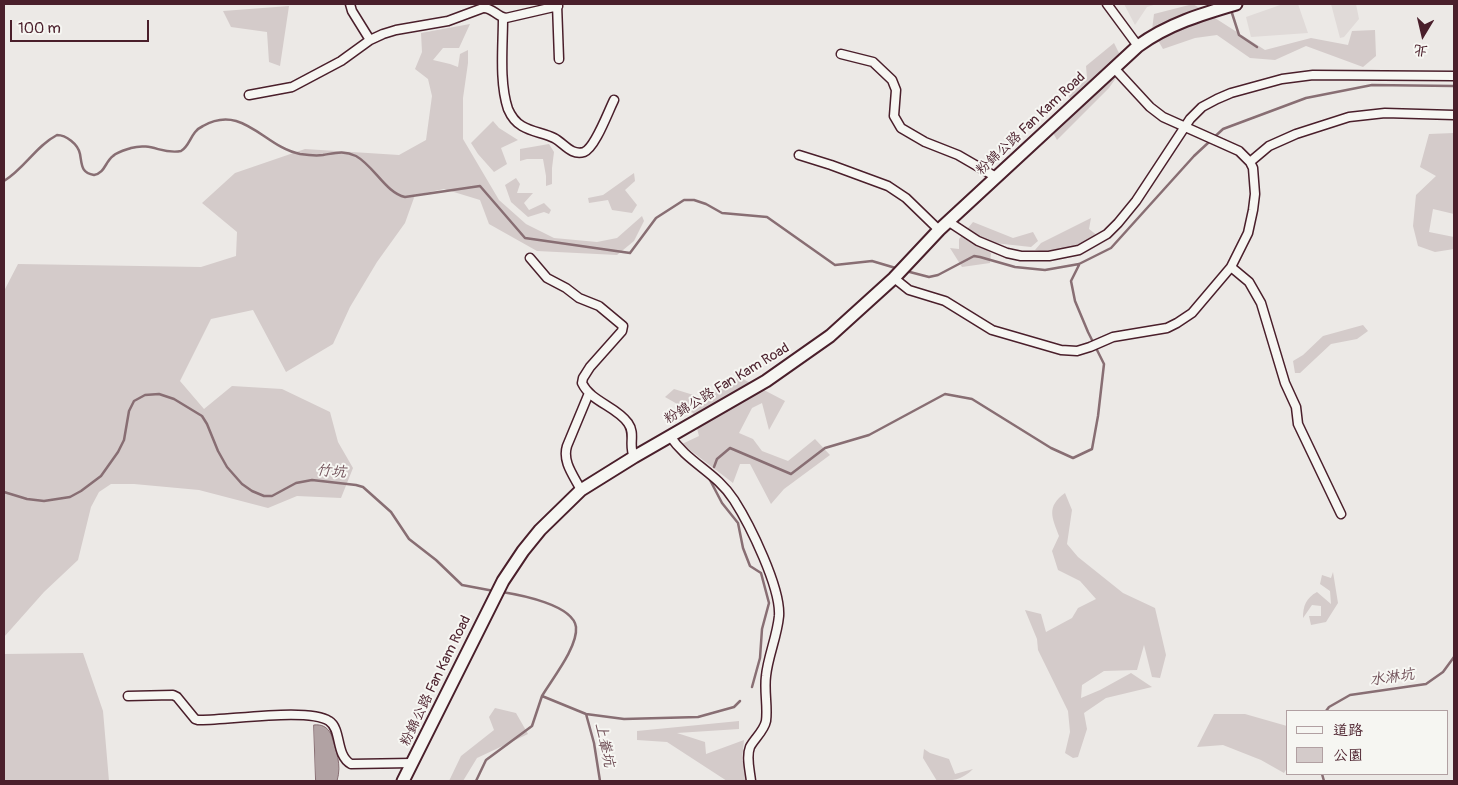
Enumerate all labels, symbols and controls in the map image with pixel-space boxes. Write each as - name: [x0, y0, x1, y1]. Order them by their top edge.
- scale bar: [12, 10, 151, 42]
- north arrow: [1398, 10, 1448, 60]
- text: 100 m: [18, 19, 61, 38]
- text: 北: [1412, 41, 1429, 60]
- street label: 粉錦公路 Fan Kam Road: [973, 69, 1089, 179]
- street label: 粉錦公路 Fan Kam Road: [661, 340, 793, 428]
- water label: 竹坑: [315, 462, 347, 482]
- street label: 粉錦公路 Fan Kam Road: [397, 613, 475, 749]
- water label: 水淋坑: [1368, 666, 1416, 690]
- legend: [1286, 710, 1448, 775]
- water label: 上輋坑: [591, 721, 617, 769]
- text: 道路: [1333, 721, 1363, 740]
- text: 公園: [1333, 746, 1363, 765]

